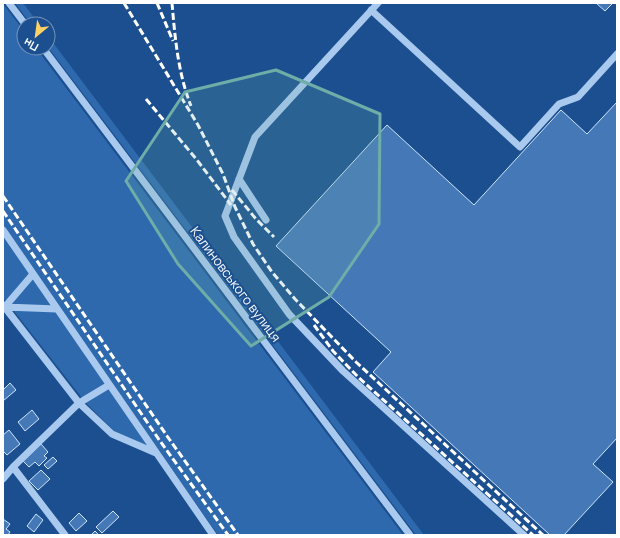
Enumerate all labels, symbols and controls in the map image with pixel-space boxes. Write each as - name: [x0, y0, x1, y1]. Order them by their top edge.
- north arrow: [16, 16, 56, 56]
- text: Пн: [21, 35, 41, 55]
- street label: Калиновського вулиця: [187, 223, 285, 345]

